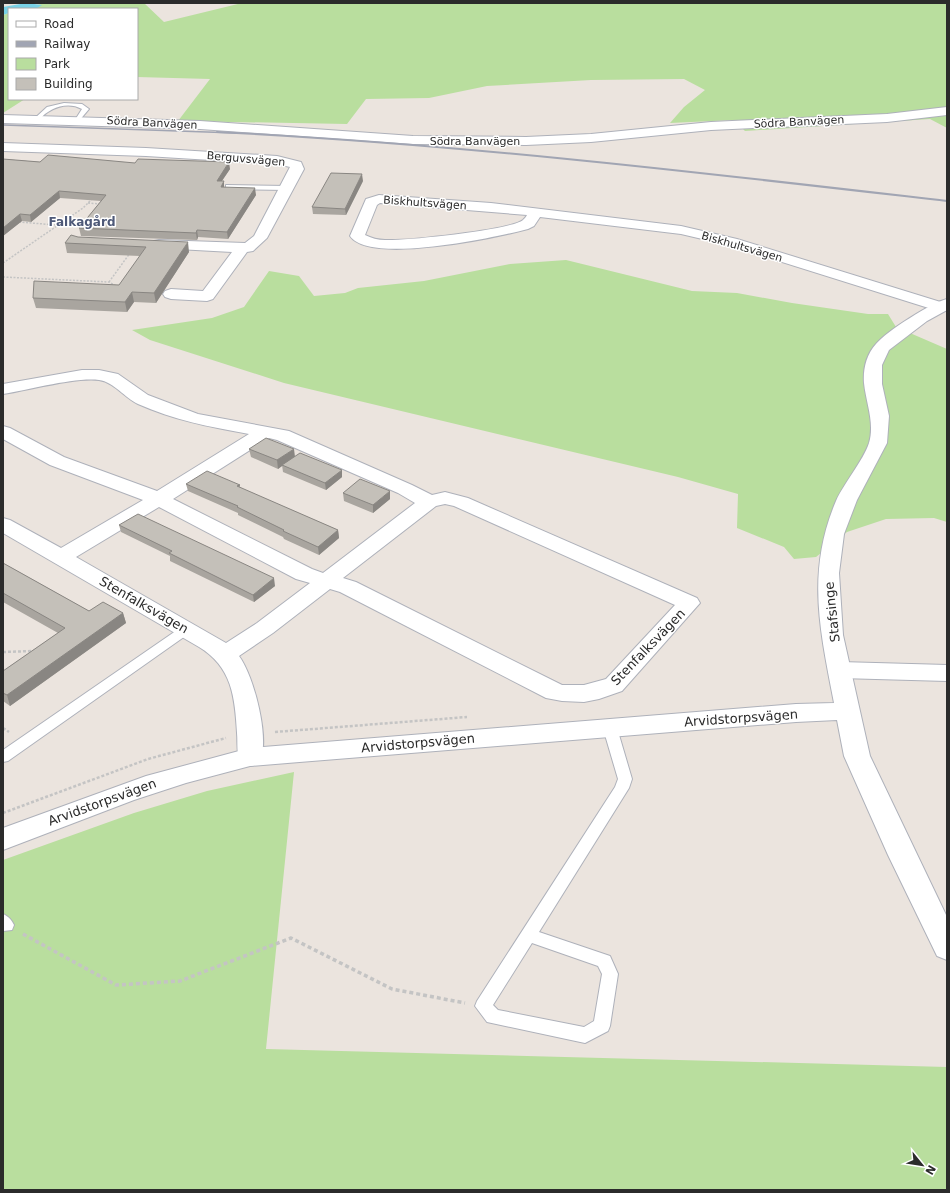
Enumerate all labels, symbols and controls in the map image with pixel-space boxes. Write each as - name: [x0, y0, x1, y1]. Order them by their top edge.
- legend: [8, 8, 138, 100]
- text: Road: [44, 17, 74, 31]
- text: Railway: [44, 37, 90, 51]
- text: Park: [44, 57, 70, 71]
- text: Building: [44, 77, 93, 91]
- street label: Södra Banvägen: [753, 113, 845, 131]
- street label: Södra Banvägen: [106, 114, 198, 132]
- street label: Södra Banvägen: [430, 135, 520, 148]
- street label: Berguvsvägen: [206, 149, 286, 169]
- street label: Biskhultsvägen: [383, 194, 467, 212]
- district label: Falkagård: [49, 215, 115, 229]
- street label: Biskhultsvägen: [700, 229, 784, 265]
- street label: Stenfalksvägen: [97, 573, 191, 637]
- street label: Stafsinge: [821, 581, 843, 643]
- street label: Stenfalksvägen: [608, 606, 688, 688]
- street label: Arvidstorpsvägen: [684, 707, 798, 729]
- street label: Arvidstorpsvägen: [360, 731, 476, 755]
- street label: Arvidstorpsvägen: [46, 775, 158, 829]
- north arrow: [902, 1145, 942, 1185]
- text: N: [922, 1163, 938, 1177]

